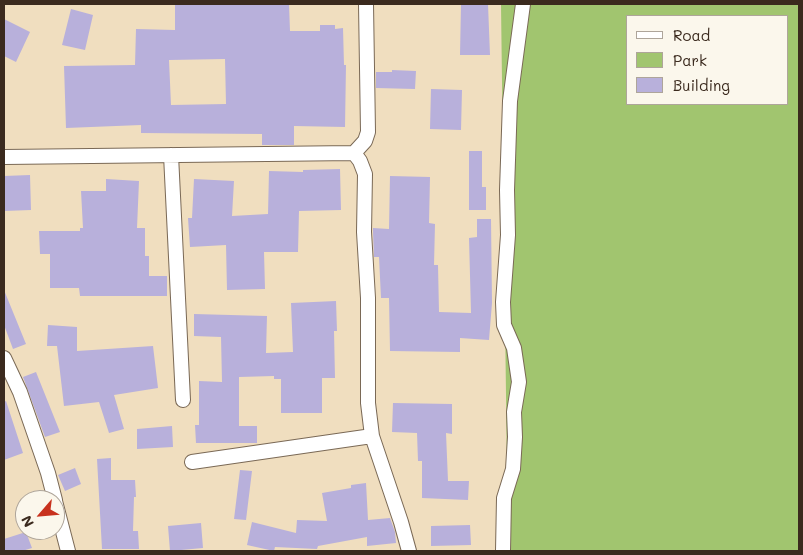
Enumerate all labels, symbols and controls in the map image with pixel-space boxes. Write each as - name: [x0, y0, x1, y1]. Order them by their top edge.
- legend: [626, 15, 788, 105]
- text: Road: [673, 25, 710, 45]
- text: Park: [673, 50, 707, 70]
- text: Building: [673, 75, 730, 95]
- north arrow: [15, 490, 65, 540]
- text: N: [16, 513, 38, 531]

